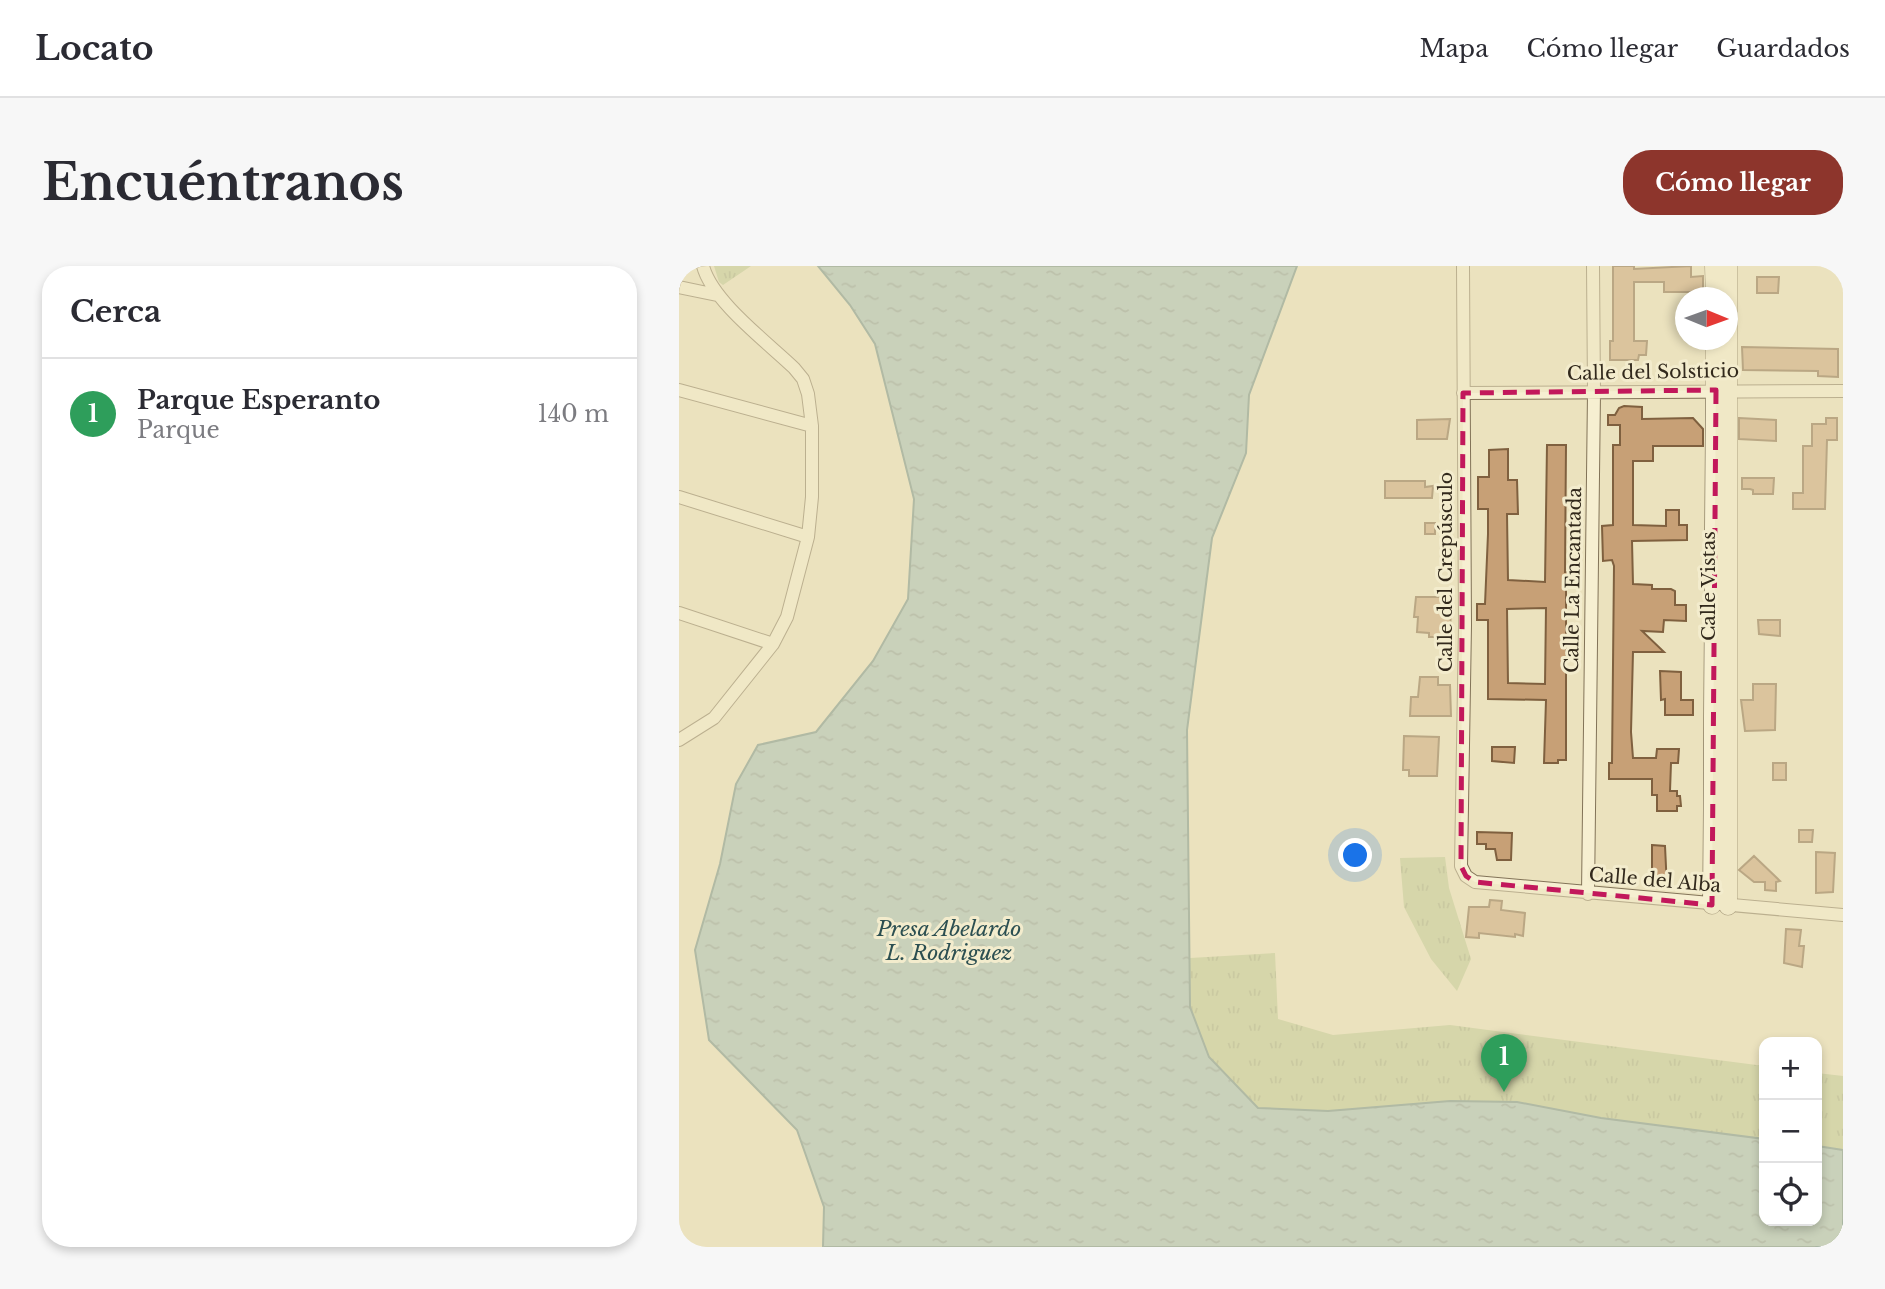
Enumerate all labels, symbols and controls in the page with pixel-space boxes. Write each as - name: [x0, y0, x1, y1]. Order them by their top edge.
- text: Locato: [35, 28, 154, 69]
- text: Mapa: [1419, 34, 1488, 63]
- text: Cómo llegar: [1526, 34, 1678, 63]
- text: Guardados: [1716, 34, 1850, 63]
- button: Cómo llegar: [1623, 150, 1843, 215]
- text: Encuéntranos: [42, 152, 404, 213]
- north arrow: [1675, 287, 1738, 350]
- text: Cerca: [70, 293, 161, 330]
- street label: Calle del Solsticio: [1567, 359, 1739, 385]
- text: Parque Esperanto: [137, 384, 380, 416]
- text: 1: [88, 400, 98, 428]
- text: 140 m: [538, 400, 609, 428]
- text: Parque: [137, 416, 220, 444]
- street label: Calle del Crepúsculo: [1434, 472, 1457, 672]
- street label: Calle La Encantada: [1560, 486, 1586, 673]
- street label: Calle Vistas: [1697, 531, 1720, 641]
- your location: [1338, 838, 1372, 872]
- street label: Calle del Alba: [1588, 863, 1723, 897]
- water label: Presa Abelardo L. Rodriguez: [876, 916, 1021, 966]
- pin: 1: [1481, 1034, 1527, 1092]
- map controls: [1759, 1037, 1822, 1226]
- button: +: [1759, 1037, 1822, 1100]
- button: −: [1759, 1100, 1822, 1163]
- button: locate: [1759, 1163, 1822, 1226]

